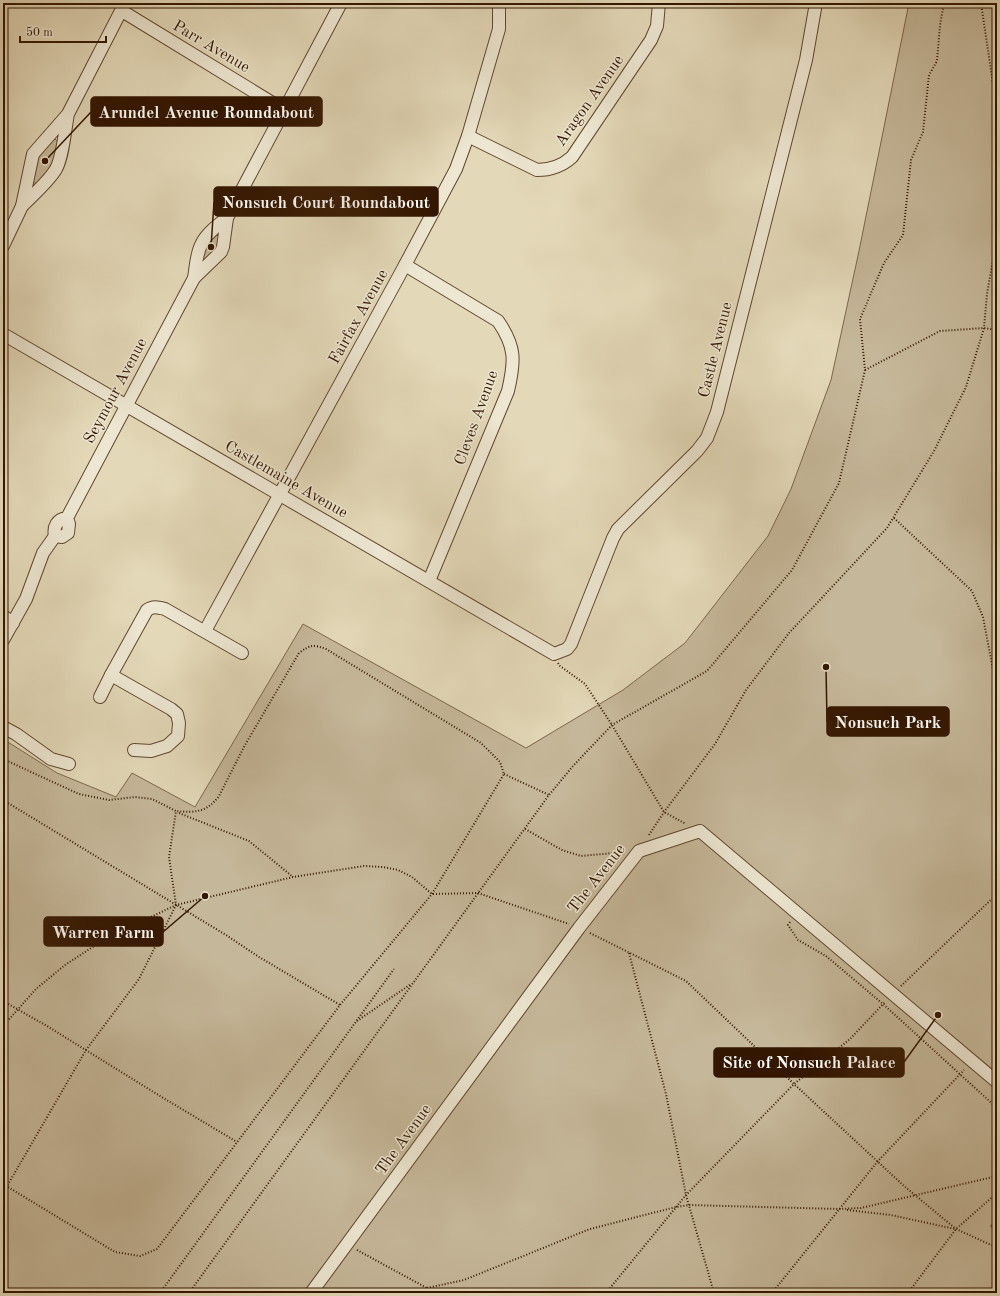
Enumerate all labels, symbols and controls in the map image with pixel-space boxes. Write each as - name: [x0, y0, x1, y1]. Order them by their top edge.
- scale bar: [20, 18, 106, 44]
- street label: Parr Avenue: [170, 18, 252, 76]
- text: 50 m: [26, 26, 53, 39]
- street label: Aragon Avenue: [553, 53, 627, 149]
- callout: Arundel Avenue Roundabout: [91, 97, 322, 126]
- text: Arundel Avenue Roundabout: [98, 105, 314, 122]
- callout: Nonsuch Court Roundabout: [214, 187, 438, 216]
- text: Nonsuch Court Roundabout: [222, 195, 430, 212]
- street label: Fairfax Avenue: [326, 267, 392, 367]
- street label: Castle Avenue: [696, 300, 736, 400]
- street label: Seymour Avenue: [82, 336, 150, 446]
- street label: Cleves Avenue: [452, 368, 502, 468]
- street label: Castlemaine Avenue: [222, 438, 350, 522]
- callout: Nonsuch Park: [827, 707, 949, 736]
- text: Nonsuch Park: [835, 715, 942, 732]
- street label: The Avenue: [565, 841, 629, 917]
- callout: Warren Farm: [44, 917, 163, 946]
- text: Warren Farm: [52, 925, 155, 942]
- callout: Site of Nonsuch Palace: [714, 1048, 904, 1077]
- text: Site of Nonsuch Palace: [722, 1055, 896, 1072]
- street label: The Avenue: [373, 1102, 435, 1178]

